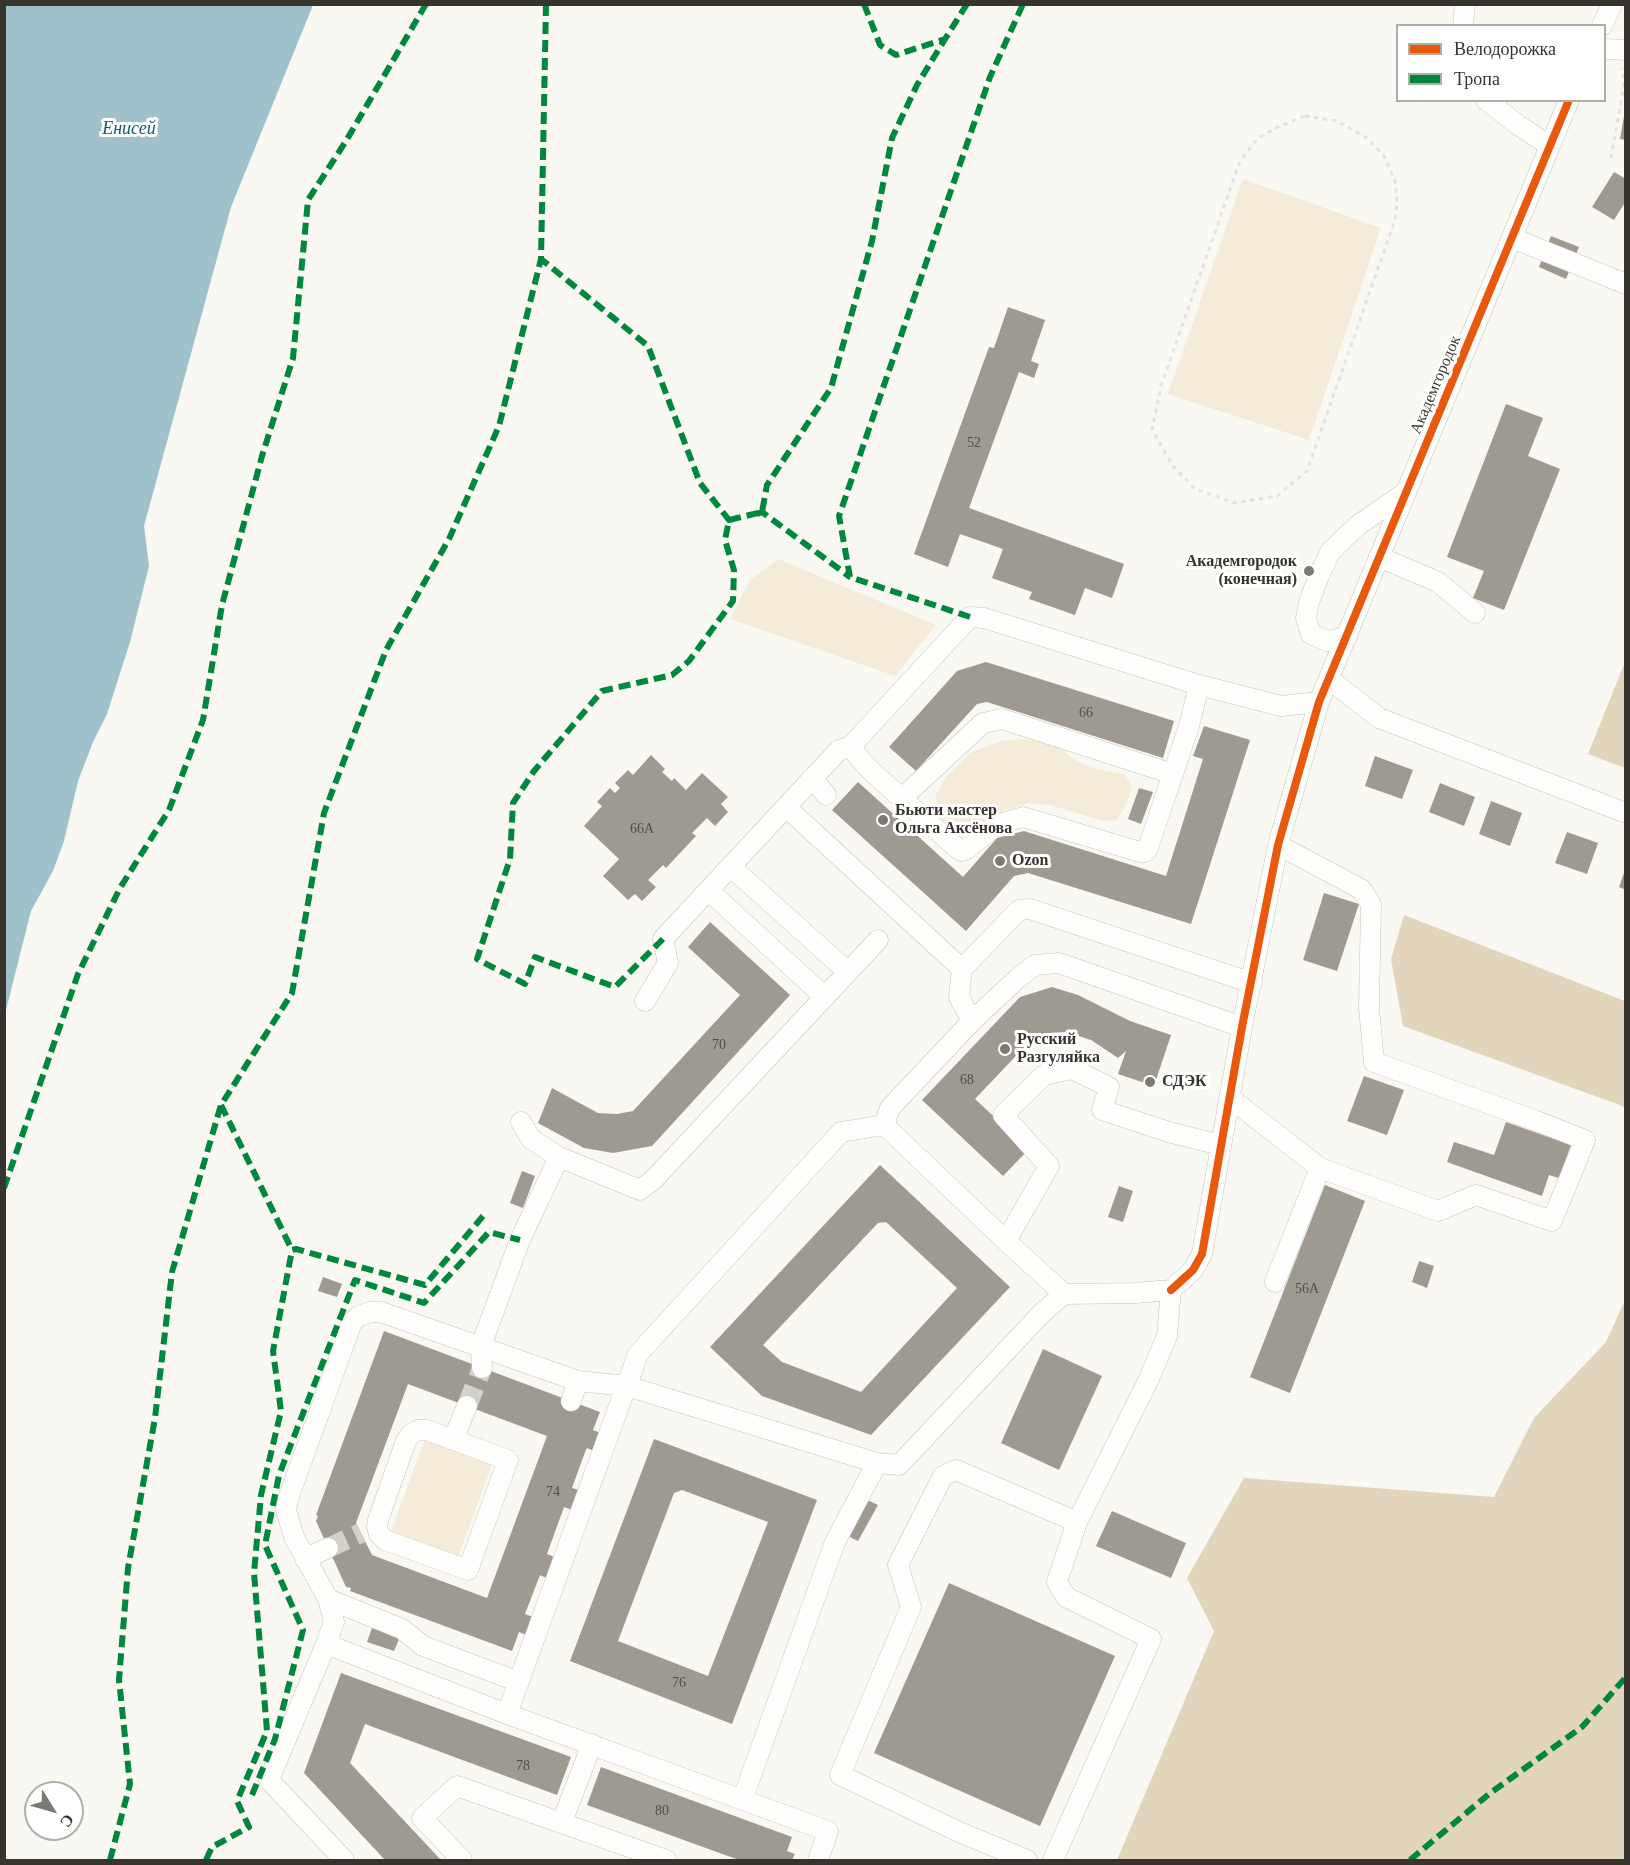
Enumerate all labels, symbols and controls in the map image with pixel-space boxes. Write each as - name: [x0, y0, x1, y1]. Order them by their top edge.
- legend: [1396, 24, 1606, 102]
- text: Велодорожка: [1454, 39, 1556, 59]
- text: Тропа: [1454, 69, 1500, 89]
- water label: Енисей: [102, 118, 156, 140]
- street label: Академгородок: [1407, 333, 1465, 437]
- house number: 52: [967, 435, 981, 451]
- place label: Академгородок (конечная): [1186, 552, 1297, 590]
- marker: Академгородок (конечная): [1302, 564, 1316, 578]
- house number: 66: [1079, 705, 1093, 721]
- place label: Бьюти мастер Oльга Аксёнова: [895, 801, 1012, 839]
- marker: Бьюти мастер Oльга Аксёнова: [876, 813, 890, 827]
- house number: 66А: [630, 821, 654, 837]
- place label: Ozon: [1012, 851, 1048, 871]
- marker: Ozon: [993, 854, 1007, 868]
- place label: Русский Разгуляйка: [1017, 1030, 1100, 1068]
- house number: 70: [712, 1037, 726, 1053]
- marker: Русский Разгуляйка: [998, 1042, 1012, 1056]
- house number: 68: [960, 1072, 974, 1088]
- place label: СДЭК: [1162, 1072, 1207, 1092]
- marker: СДЭК: [1143, 1075, 1157, 1089]
- house number: 56А: [1295, 1281, 1319, 1297]
- house number: 74: [546, 1484, 560, 1500]
- house number: 76: [672, 1675, 686, 1691]
- house number: 78: [516, 1758, 530, 1774]
- north arrow: [24, 1781, 84, 1841]
- house number: 80: [655, 1803, 669, 1819]
- text: С: [57, 1811, 77, 1831]

